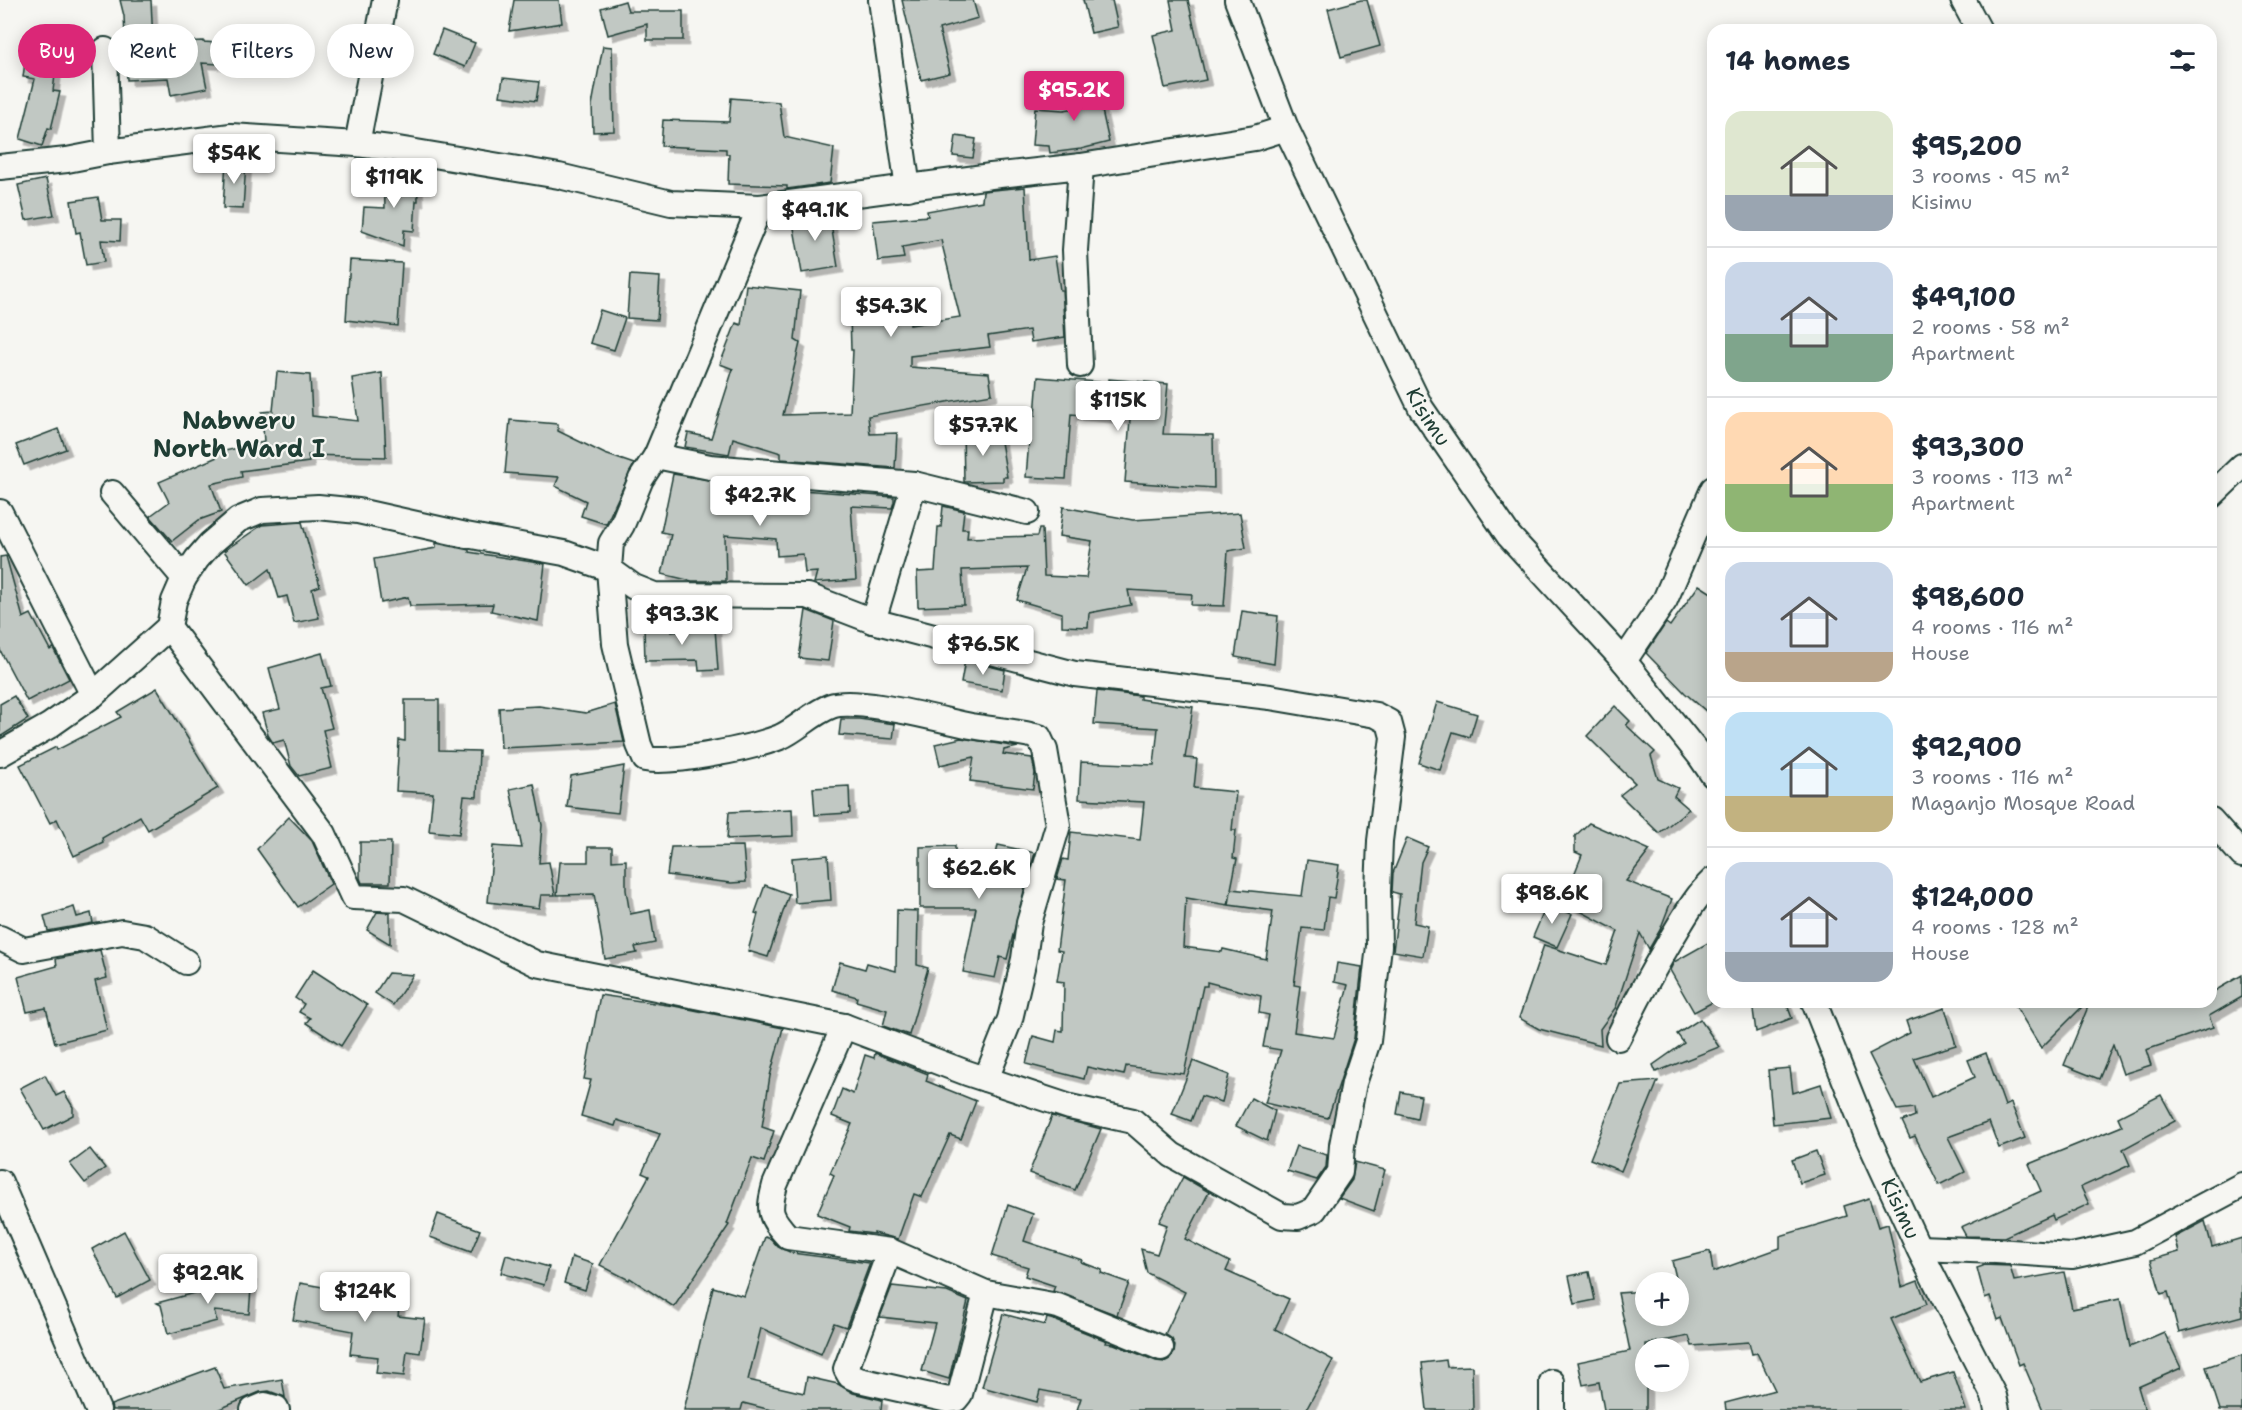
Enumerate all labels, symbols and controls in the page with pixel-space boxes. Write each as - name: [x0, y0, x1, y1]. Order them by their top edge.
- chip: Buy: [18, 24, 96, 78]
- chip: Rent: [108, 24, 198, 78]
- chip: Filters: [210, 24, 315, 78]
- chip: New: [327, 24, 414, 78]
- text: 14 homes: [1725, 43, 1851, 78]
- icon: filters: [2166, 44, 2199, 77]
- pin: $95.2K: [1025, 71, 1123, 122]
- text: $95.2K: [1038, 77, 1110, 103]
- text: $95,200: [1911, 128, 2022, 163]
- pin: $54K: [198, 134, 270, 185]
- icon: home: [1773, 135, 1845, 207]
- text: $54K: [207, 140, 261, 166]
- pin: $119K: [352, 158, 436, 209]
- text: 3 rooms · 95 m²: [1911, 163, 2070, 189]
- text: $119K: [365, 164, 423, 190]
- text: Kisimu: [1911, 189, 1972, 215]
- pin: $49.1K: [766, 191, 864, 242]
- text: $49.1K: [781, 197, 849, 223]
- text: $49,100: [1911, 279, 2016, 314]
- icon: home: [1773, 286, 1845, 358]
- pin: $54.3K: [842, 287, 940, 338]
- text: $54.3K: [855, 293, 927, 319]
- text: 2 rooms · 58 m²: [1911, 314, 2070, 340]
- text: Apartment: [1911, 340, 2015, 366]
- pin: $115K: [1076, 381, 1160, 432]
- street label: Kisimu: [1399, 383, 1457, 452]
- text: $115K: [1090, 387, 1146, 413]
- district label: Nabweru North Ward I: [153, 405, 325, 465]
- pin: $57.7K: [934, 406, 1032, 457]
- text: $57.7K: [948, 412, 1018, 438]
- text: $93,300: [1911, 429, 2024, 464]
- icon: home: [1773, 436, 1845, 508]
- text: 3 rooms · 113 m²: [1911, 464, 2073, 490]
- pin: $42.7K: [711, 476, 809, 527]
- text: $42.7K: [724, 482, 796, 508]
- text: Apartment: [1911, 490, 2015, 516]
- text: $98,600: [1911, 579, 2025, 614]
- icon: home: [1773, 586, 1845, 658]
- pin: $93.3K: [633, 595, 731, 646]
- text: $93.3K: [645, 601, 719, 627]
- text: 4 rooms · 116 m²: [1911, 614, 2073, 640]
- pin: $76.5K: [934, 625, 1032, 676]
- text: $76.5K: [947, 631, 1019, 657]
- text: House: [1911, 640, 1970, 666]
- text: $92,900: [1911, 729, 2022, 764]
- icon: home: [1773, 736, 1845, 808]
- text: 3 rooms · 116 m²: [1911, 764, 2073, 790]
- text: Maganjo Mosque Road: [1911, 790, 2135, 816]
- pin: $62.6K: [930, 849, 1028, 900]
- text: $62.6K: [942, 855, 1016, 881]
- pin: $98.6K: [1503, 874, 1601, 925]
- text: $124,000: [1911, 879, 2034, 914]
- text: $98.6K: [1515, 880, 1589, 906]
- icon: home: [1773, 886, 1845, 958]
- text: 4 rooms · 128 m²: [1911, 914, 2079, 940]
- text: House: [1911, 940, 1970, 966]
- street label: Kisimu: [1874, 1173, 1927, 1244]
- pin: $92.9K: [159, 1254, 257, 1305]
- text: $92.9K: [172, 1260, 244, 1286]
- pin: $124K: [323, 1272, 407, 1323]
- map controls: [1635, 1272, 1689, 1392]
- button: +: [1635, 1272, 1689, 1326]
- text: $124K: [334, 1278, 396, 1304]
- button: −: [1635, 1338, 1689, 1392]

